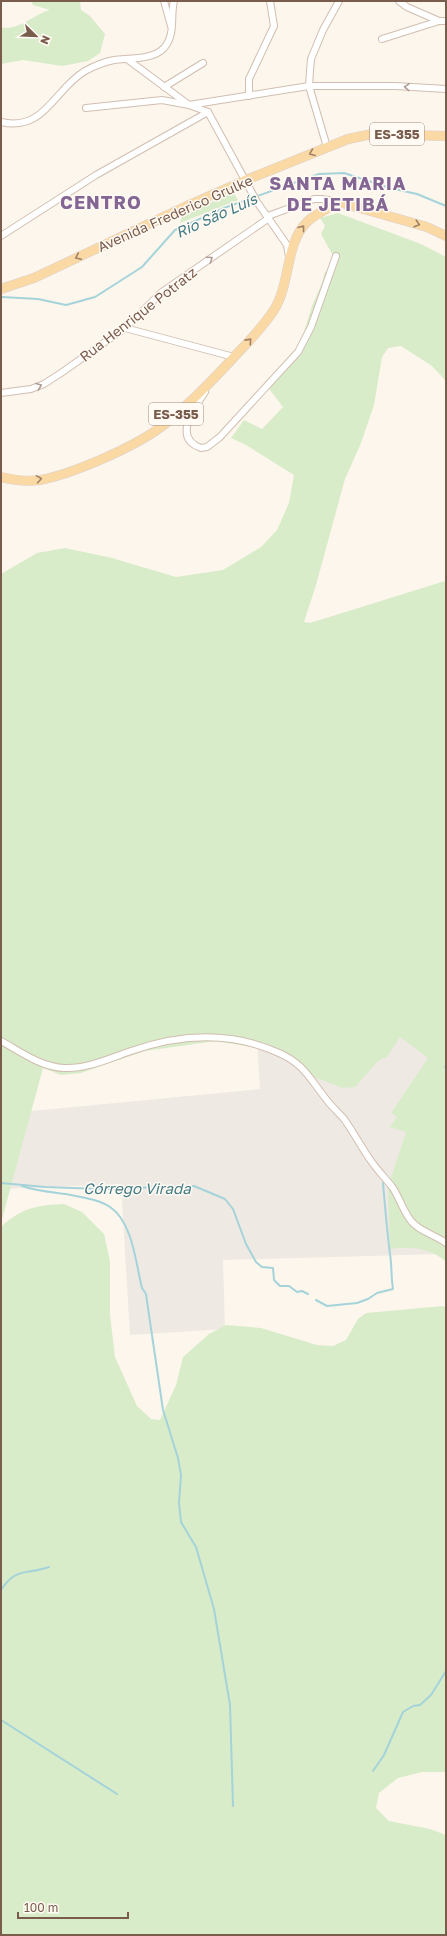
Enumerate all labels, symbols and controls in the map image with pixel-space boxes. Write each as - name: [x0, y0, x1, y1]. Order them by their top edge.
- north arrow: [16, 16, 56, 56]
- text: N: [38, 34, 53, 46]
- one-way arrow: [404, 83, 410, 92]
- road number: ES-355: [370, 123, 424, 145]
- one-way arrow: [308, 149, 315, 157]
- street label: Avenida Frederico Grulke: [95, 171, 255, 255]
- district label: SANTA MARIA DE JETIBÁ: [269, 172, 407, 215]
- water label: Rio São Luís: [173, 189, 260, 241]
- district label: CENTRO: [60, 191, 142, 213]
- one-way arrow: [413, 219, 420, 228]
- one-way arrow: [298, 225, 305, 232]
- one-way arrow: [75, 252, 82, 260]
- one-way arrow: [206, 257, 213, 264]
- street label: Rua Henrique Potratz: [76, 263, 200, 365]
- one-way arrow: [244, 338, 252, 346]
- one-way arrow: [35, 382, 42, 390]
- road number: ES-355: [149, 403, 203, 425]
- one-way arrow: [36, 475, 43, 484]
- water label: Córrego Virada: [83, 1179, 191, 1198]
- scale bar: [18, 1894, 128, 1920]
- text: 100 m: [24, 1900, 58, 1915]

